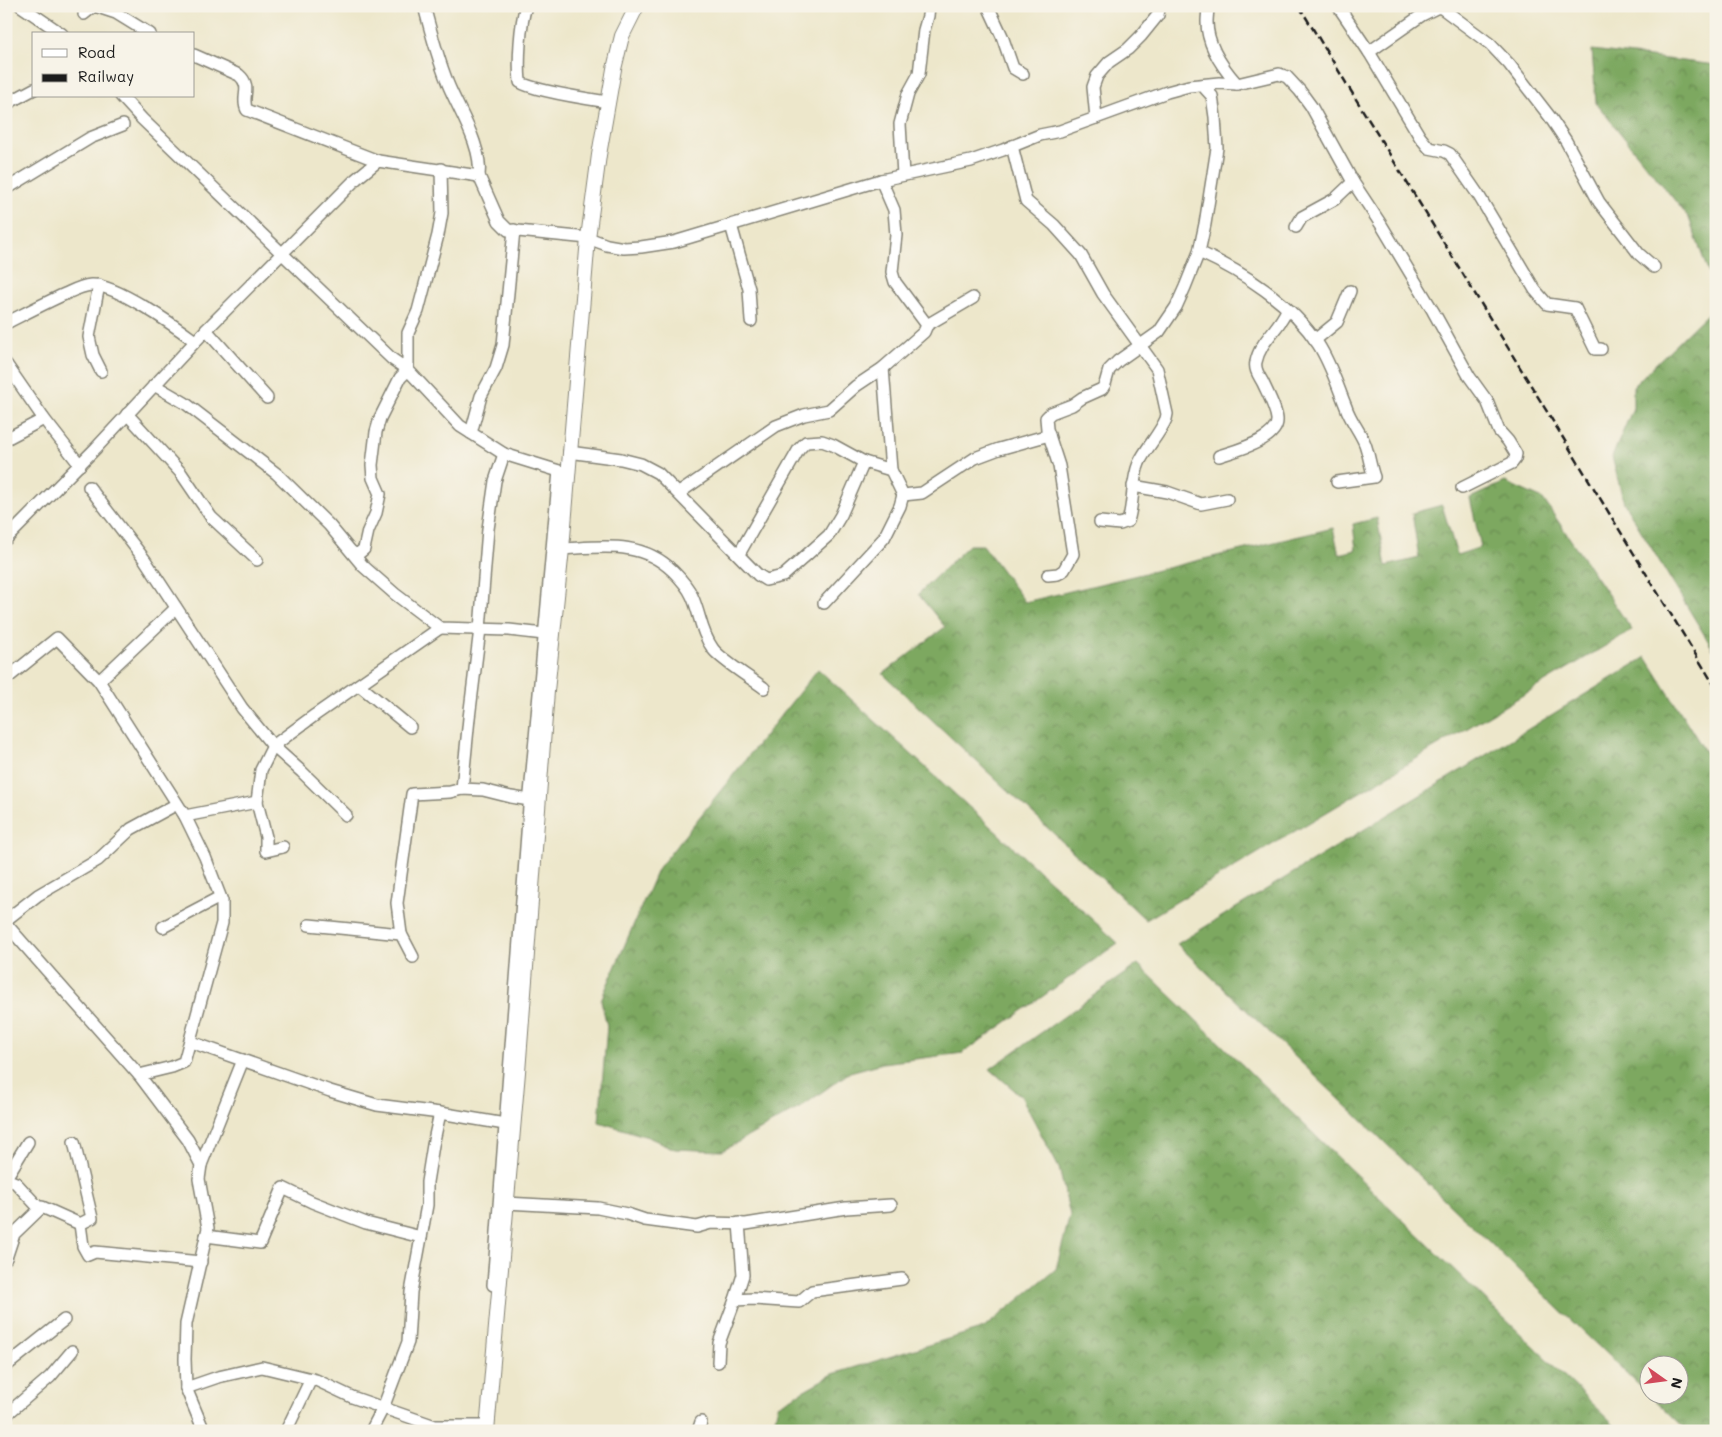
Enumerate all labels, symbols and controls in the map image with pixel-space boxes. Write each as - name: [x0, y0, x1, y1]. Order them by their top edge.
- legend: [32, 32, 195, 98]
- text: Road: [78, 42, 115, 62]
- text: Railway: [78, 66, 134, 86]
- north arrow: [1640, 1354, 1690, 1404]
- text: N: [1667, 1376, 1688, 1391]

